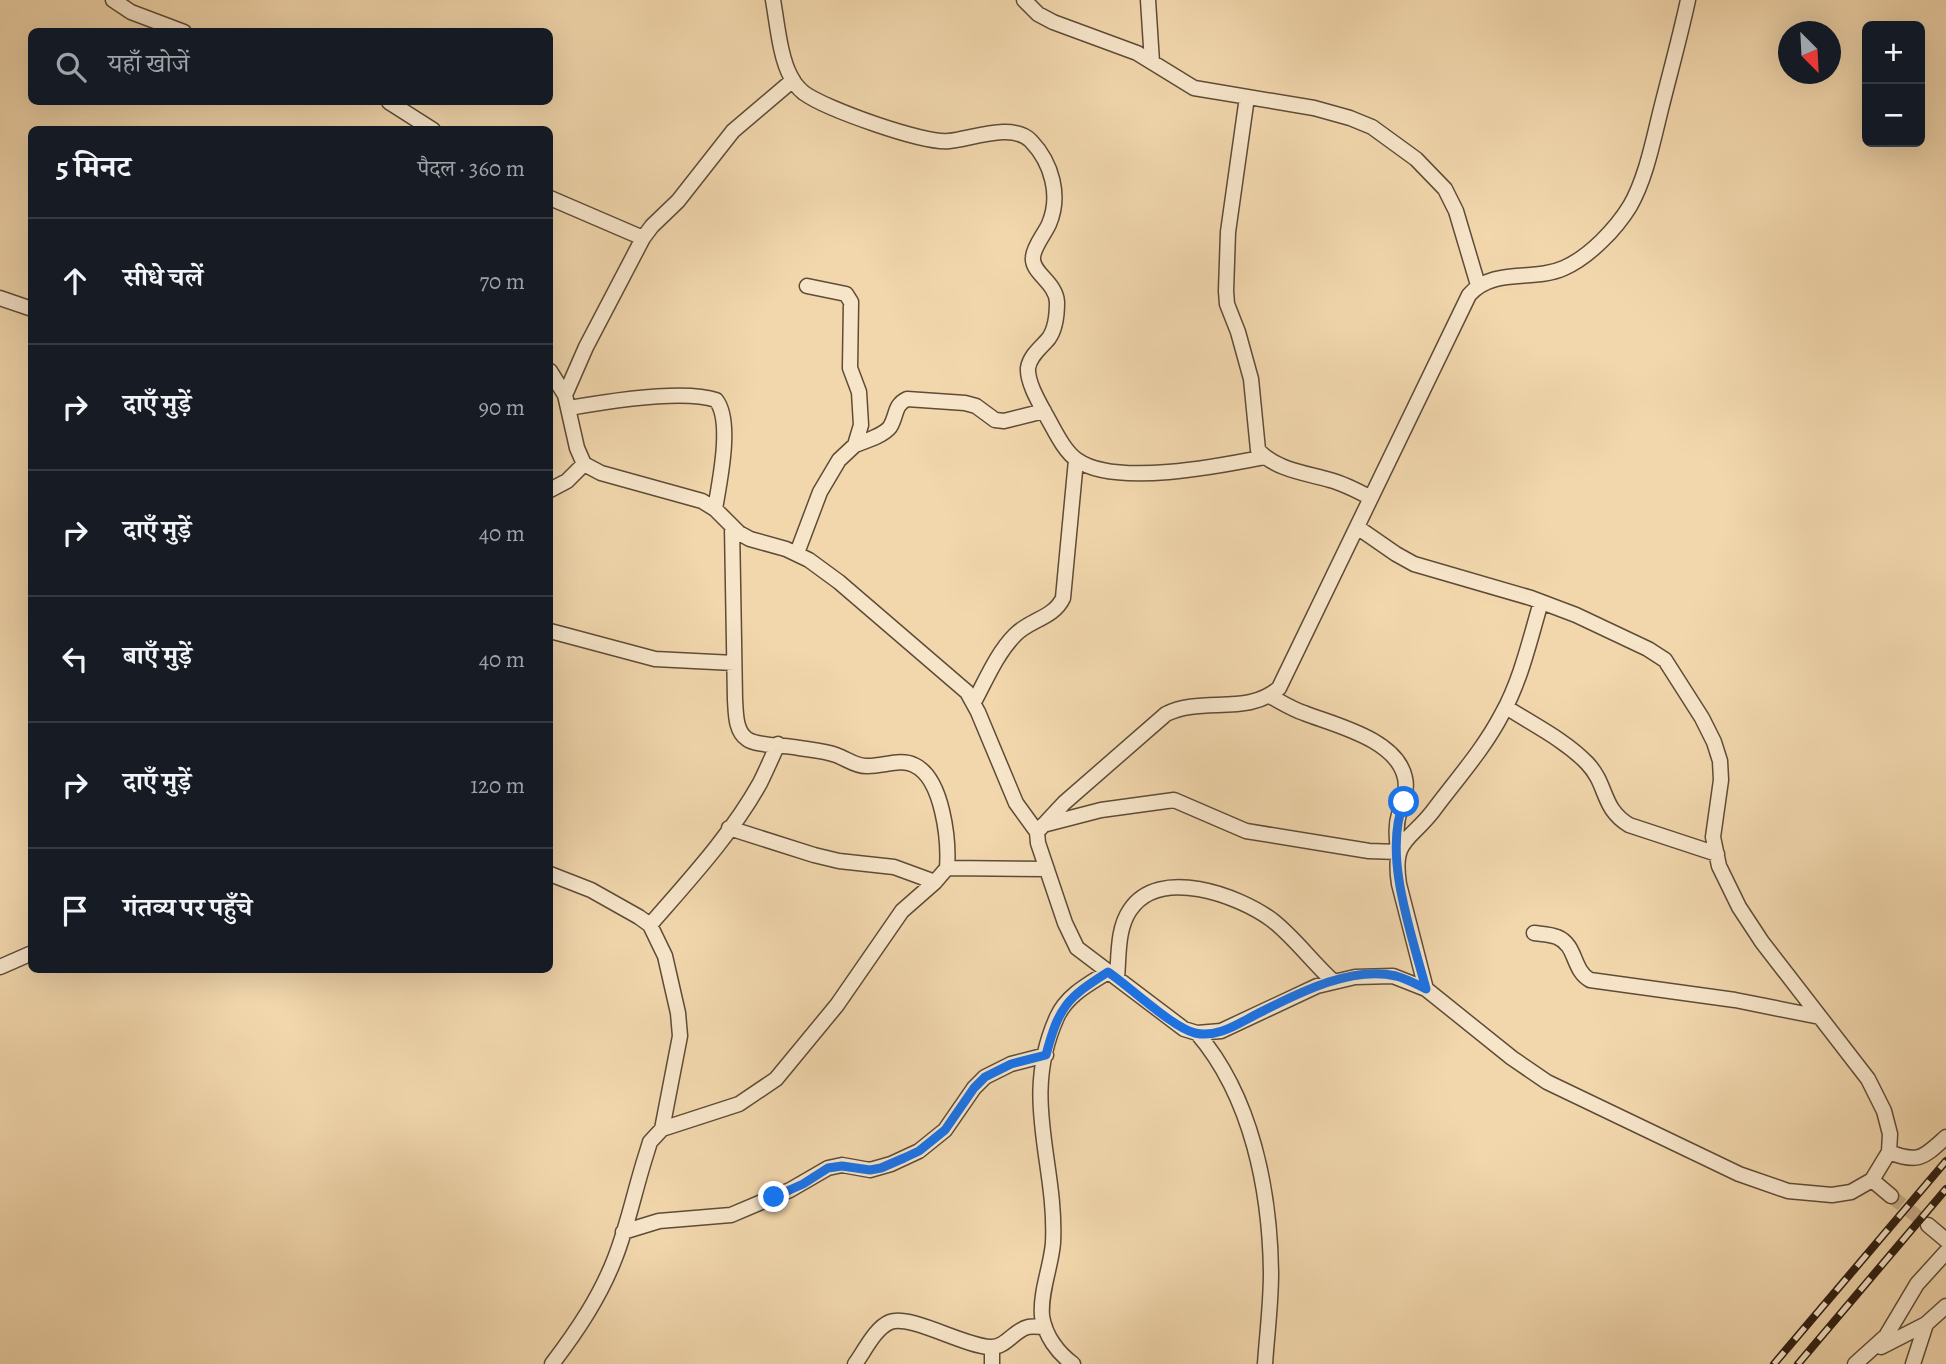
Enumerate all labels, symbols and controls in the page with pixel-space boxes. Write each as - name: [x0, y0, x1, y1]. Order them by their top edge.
- north arrow: [1778, 21, 1841, 84]
- map controls: [1862, 21, 1925, 147]
- button: +: [1862, 21, 1925, 84]
- search box: [28, 28, 553, 105]
- text: यहाँ खोजें: [108, 46, 189, 81]
- icon: search: [52, 48, 90, 86]
- button: −: [1862, 84, 1925, 147]
- text: 5 मिनट: [56, 147, 131, 187]
- text: पैदल · 360 m: [418, 153, 525, 184]
- text: सीधे चलें: [123, 260, 203, 295]
- icon: ahead: [56, 262, 94, 300]
- text: 70 m: [479, 266, 525, 297]
- text: दाएँ मुड़ें: [123, 386, 191, 421]
- icon: right: [56, 388, 94, 426]
- text: 90 m: [479, 392, 525, 423]
- text: दाएँ मुड़ें: [123, 512, 191, 547]
- icon: right: [56, 514, 94, 552]
- text: 40 m: [479, 518, 525, 549]
- text: बाएँ मुड़ें: [123, 638, 192, 673]
- icon: left: [56, 640, 94, 678]
- text: 40 m: [479, 644, 525, 675]
- text: दाएँ मुड़ें: [123, 764, 191, 799]
- icon: right: [56, 766, 94, 804]
- text: 120 m: [470, 770, 525, 801]
- route start: [1388, 786, 1419, 817]
- text: गंतव्य पर पहुँचे: [123, 890, 252, 925]
- icon: arrive: [56, 892, 94, 930]
- route end: [758, 1181, 789, 1212]

